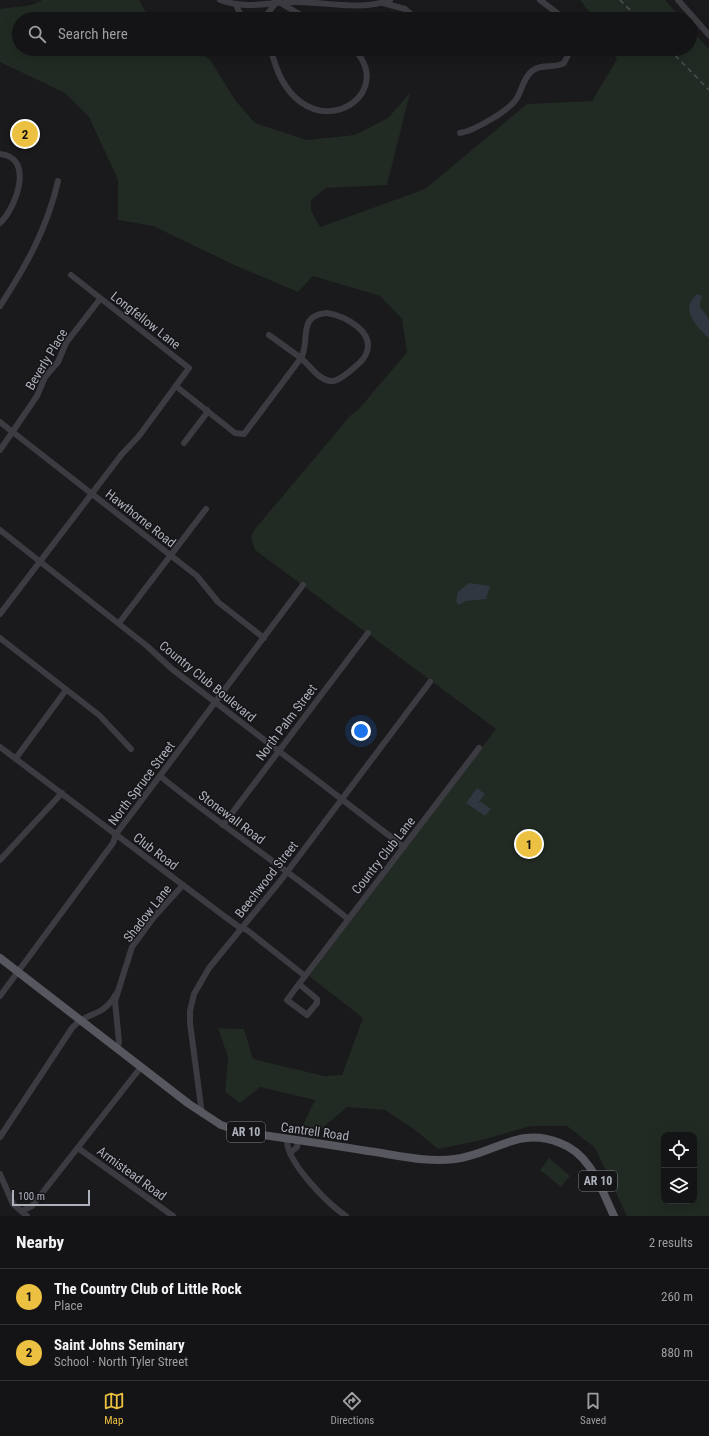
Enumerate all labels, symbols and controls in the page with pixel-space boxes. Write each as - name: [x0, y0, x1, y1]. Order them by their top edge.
- search box: [12, 12, 697, 56]
- icon: search: [26, 23, 48, 45]
- text: Search here: [58, 25, 128, 43]
- pin: 2: [12, 119, 38, 149]
- street label: Longfellow Lane: [108, 289, 183, 352]
- street label: Beverly Place: [22, 326, 71, 392]
- street label: Hawthorne Road: [103, 486, 179, 550]
- street label: Country Club Boulevard: [156, 638, 259, 725]
- street label: North Palm Street: [253, 681, 320, 763]
- your location: [351, 721, 371, 741]
- street label: North Spruce Street: [105, 738, 178, 828]
- street label: Stonewall Road: [196, 788, 268, 847]
- street label: Country Club Lane: [349, 814, 418, 897]
- pin: 1: [516, 829, 542, 859]
- street label: Club Road: [130, 830, 181, 873]
- street label: Beechwood Street: [232, 838, 301, 921]
- street label: Shadow Lane: [120, 882, 174, 945]
- street label: Cantrell Road: [280, 1119, 350, 1144]
- road number: AR 10: [227, 1122, 265, 1142]
- map controls: [661, 1132, 697, 1204]
- button: locate: [661, 1132, 697, 1168]
- street label: Armistead Road: [94, 1143, 169, 1204]
- button: layers: [661, 1168, 697, 1204]
- road number: AR 10: [579, 1171, 617, 1191]
- scale bar: [12, 1188, 90, 1207]
- text: 100 m: [18, 1190, 45, 1203]
- text: Nearby: [16, 1232, 64, 1252]
- text: 2 results: [649, 1235, 693, 1250]
- text: The Country Club of Little Rock: [54, 1280, 242, 1298]
- text: 1: [26, 1289, 32, 1304]
- text: 260 m: [661, 1289, 693, 1304]
- text: Place: [54, 1298, 83, 1313]
- text: Saint Johns Seminary: [54, 1336, 185, 1354]
- text: 2: [26, 1345, 32, 1360]
- text: 880 m: [661, 1345, 693, 1360]
- text: School · North Tyler Street: [54, 1354, 188, 1369]
- tab: Map: [103, 1390, 125, 1427]
- tab: Directions: [330, 1390, 374, 1427]
- tab: Saved: [580, 1390, 606, 1427]

